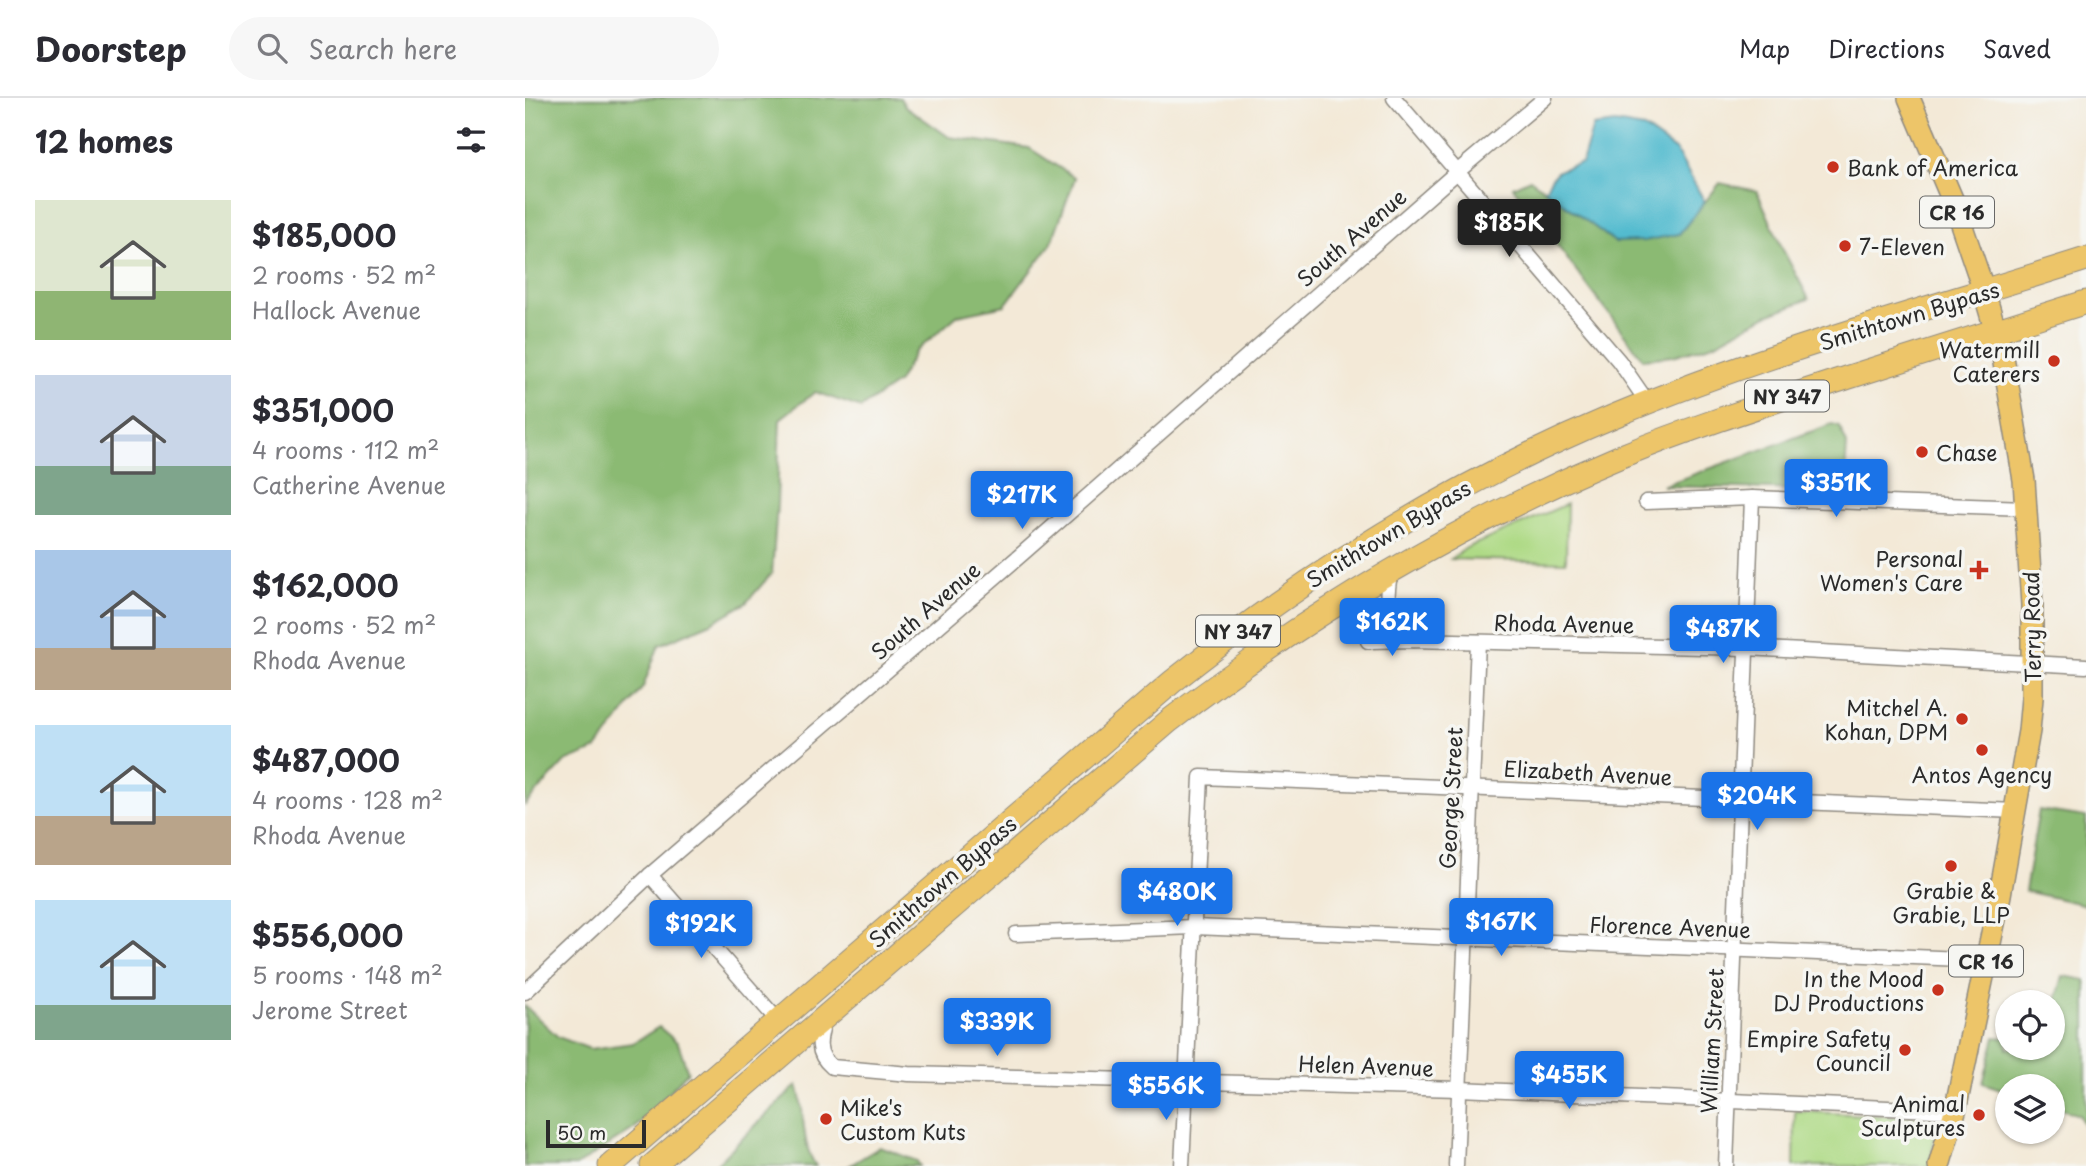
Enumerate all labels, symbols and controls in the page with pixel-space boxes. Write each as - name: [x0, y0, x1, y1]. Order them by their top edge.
- search box: [229, 17, 719, 80]
- text: Doorstep: [35, 23, 187, 73]
- icon: search: [253, 29, 291, 67]
- text: Search here: [309, 29, 457, 68]
- text: Map: [1739, 30, 1790, 66]
- text: Directions: [1828, 30, 1945, 66]
- text: Saved: [1983, 30, 2051, 66]
- text: 12 homes: [35, 118, 173, 163]
- icon: filters: [452, 121, 490, 159]
- place label: Bank of America: [1847, 151, 2019, 183]
- marker: Bank of America: [1825, 159, 1841, 175]
- street label: South Avenue: [1289, 180, 1413, 294]
- road number: CR 16: [1920, 196, 1994, 228]
- pin: $185K: [1460, 200, 1558, 259]
- text: $185K: [1474, 204, 1544, 239]
- text: $185,000: [252, 212, 396, 257]
- icon: home: [91, 228, 175, 312]
- place label: 7-Eleven: [1859, 230, 1945, 262]
- marker: 7-Eleven: [1837, 238, 1853, 254]
- text: 2 rooms · 52 m²: [252, 257, 436, 292]
- street label: Smithtown Bypass: [1815, 272, 2003, 358]
- text: Hallock Avenue: [252, 292, 421, 327]
- place label: Watermill Caterers: [1939, 333, 2040, 389]
- marker: Watermill Caterers: [2046, 353, 2062, 369]
- road number: NY 347: [1745, 380, 1829, 412]
- text: $351,000: [252, 387, 394, 432]
- icon: home: [91, 403, 175, 487]
- text: 4 rooms · 112 m²: [252, 432, 439, 467]
- place label: Chase: [1936, 436, 1997, 468]
- marker: Chase: [1914, 444, 1930, 460]
- pin: $351K: [1787, 460, 1885, 519]
- text: $351K: [1801, 464, 1871, 499]
- text: Catherine Avenue: [252, 467, 446, 502]
- street label: Smithtown Bypass: [1300, 471, 1476, 595]
- pin: $217K: [973, 472, 1071, 531]
- text: $217K: [987, 476, 1057, 511]
- place label: Personal Women's Care: [1820, 542, 1963, 598]
- street label: South Avenue: [863, 553, 987, 667]
- marker: Personal Women's Care: [1969, 560, 1989, 580]
- text: $162,000: [252, 562, 399, 607]
- street label: Terry Road: [2014, 571, 2048, 683]
- icon: home: [91, 578, 175, 662]
- pin: $162K: [1343, 598, 1441, 658]
- text: $162K: [1356, 603, 1428, 638]
- street label: Rhoda Avenue: [1493, 606, 1635, 640]
- pin: $487K: [1674, 606, 1772, 665]
- text: 2 rooms · 52 m²: [252, 607, 436, 642]
- text: $487K: [1686, 610, 1760, 645]
- road number: NY 347: [1196, 616, 1280, 646]
- text: Rhoda Avenue: [252, 642, 406, 677]
- place label: Mitchel A. Kohan, DPM: [1824, 691, 1948, 747]
- marker: Mitchel A. Kohan, DPM: [1954, 711, 1970, 727]
- street label: George Street: [1430, 726, 1470, 870]
- text: $487,000: [252, 737, 400, 782]
- marker: Antos Agency: [1974, 742, 1990, 758]
- street label: Elizabeth Avenue: [1503, 752, 1673, 792]
- icon: home: [91, 753, 175, 837]
- place label: Antos Agency: [1912, 758, 2052, 790]
- pin: $204K: [1708, 772, 1806, 832]
- text: $204K: [1717, 777, 1797, 812]
- text: 4 rooms · 128 m²: [252, 782, 443, 817]
- street label: Smithtown Bypass: [861, 808, 1023, 954]
- text: Rhoda Avenue: [252, 817, 406, 852]
- marker: Grabie & Grabie, LLP: [1943, 858, 1959, 874]
- pin: $480K: [1128, 868, 1226, 928]
- text: $480K: [1137, 873, 1217, 908]
- place label: Grabie & Grabie, LLP: [1892, 874, 2010, 930]
- pin: $167K: [1452, 898, 1550, 958]
- pin: $192K: [652, 900, 750, 960]
- text: $167K: [1465, 903, 1537, 938]
- text: $192K: [665, 905, 737, 940]
- street label: Florence Avenue: [1589, 907, 1751, 945]
- text: $556,000: [252, 912, 403, 957]
- icon: home: [91, 928, 175, 1012]
- road number: CR 16: [1949, 946, 2023, 976]
- text: 5 rooms · 148 m²: [252, 957, 443, 992]
- place label: In the Mood DJ Productions: [1773, 962, 1924, 1018]
- street label: William Street: [1691, 968, 1731, 1114]
- marker: In the Mood DJ Productions: [1930, 982, 1946, 998]
- map controls: [1995, 990, 2065, 1144]
- button: locate: [1995, 990, 2065, 1060]
- text: Jerome Street: [252, 992, 408, 1027]
- pin: $339K: [948, 998, 1046, 1058]
- text: $339K: [960, 1003, 1034, 1038]
- place label: Empire Safety Council: [1746, 1022, 1891, 1078]
- marker: Empire Safety Council: [1897, 1042, 1913, 1058]
- street label: Helen Avenue: [1298, 1047, 1434, 1083]
- pin: $455K: [1520, 1052, 1618, 1111]
- text: $455K: [1531, 1056, 1607, 1091]
- pin: $556K: [1117, 1062, 1215, 1122]
- text: $556K: [1128, 1067, 1204, 1102]
- button: layers: [1995, 1074, 2065, 1144]
- place label: Animal Sculptures: [1860, 1087, 1965, 1143]
- place label: Mike's Custom Kuts: [840, 1091, 966, 1147]
- marker: Animal Sculptures: [1971, 1107, 1987, 1123]
- marker: Mike's Custom Kuts: [818, 1111, 834, 1127]
- scale bar: [546, 1117, 646, 1149]
- text: 50 m: [557, 1118, 606, 1146]

